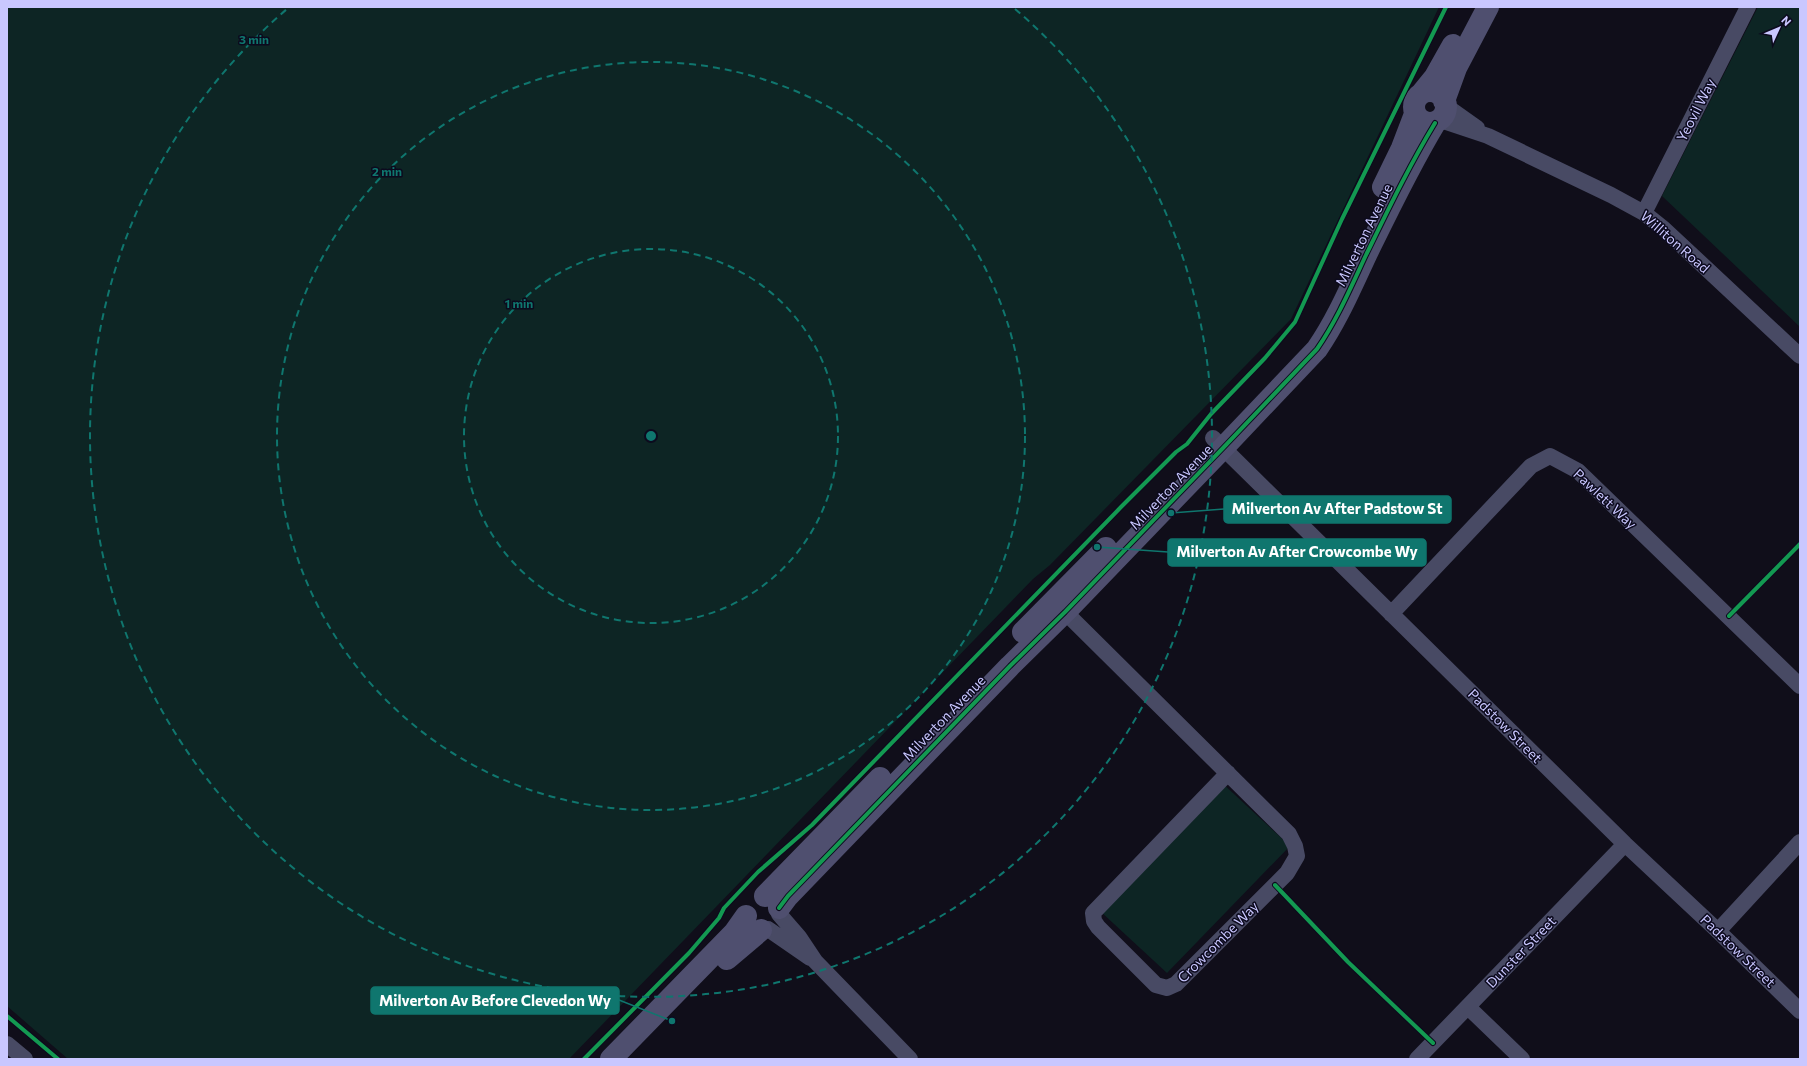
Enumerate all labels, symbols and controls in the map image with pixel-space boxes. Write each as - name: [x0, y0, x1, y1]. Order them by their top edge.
- north arrow: [1759, 8, 1799, 48]
- text: N: [1779, 13, 1794, 28]
- text: 3 min: [239, 32, 269, 46]
- street label: Yeovil Way: [1672, 75, 1719, 144]
- text: 2 min: [372, 164, 402, 178]
- street label: Milverton Avenue: [1331, 181, 1396, 289]
- street label: Williton Road: [1637, 207, 1713, 276]
- text: 1 min: [505, 296, 533, 310]
- centre of rings: [644, 429, 658, 443]
- street label: Milverton Avenue: [1126, 441, 1216, 533]
- street label: Pawlett Way: [1570, 465, 1640, 532]
- callout: Milverton Av After Padstow St: [1224, 496, 1451, 523]
- text: Milverton Av After Padstow St: [1231, 499, 1443, 517]
- callout: Milverton Av After Crowcombe Wy: [1168, 539, 1426, 566]
- text: Milverton Av After Crowcombe Wy: [1176, 542, 1419, 560]
- street label: Milverton Avenue: [899, 672, 989, 764]
- street label: Padstow Street: [1465, 685, 1546, 766]
- street label: Crowcombe Way: [1174, 898, 1262, 986]
- street label: Padstow Street: [1697, 911, 1780, 991]
- street label: Dunster Street: [1482, 912, 1559, 991]
- callout: Milverton Av Before Clevedon Wy: [371, 987, 619, 1014]
- text: Milverton Av Before Clevedon Wy: [379, 991, 612, 1009]

